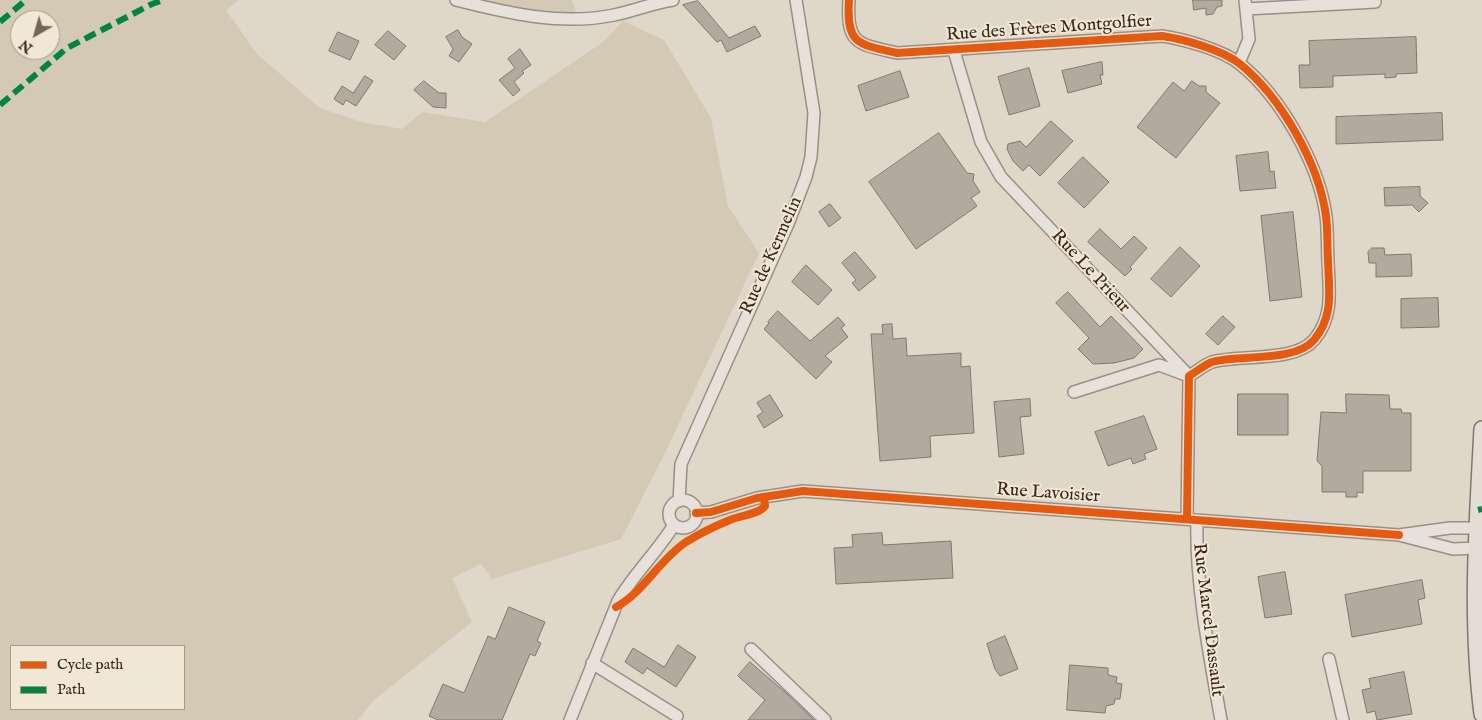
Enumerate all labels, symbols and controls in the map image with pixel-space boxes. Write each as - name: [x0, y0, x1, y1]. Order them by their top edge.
- north arrow: [10, 10, 60, 60]
- street label: Rue des Frères Montgolfier: [945, 11, 1153, 47]
- text: N: [16, 35, 37, 57]
- street label: Rue de Kermelin: [736, 194, 808, 318]
- street label: Rue Le Prieur: [1046, 226, 1134, 318]
- street label: Rue Lavoisier: [996, 480, 1100, 508]
- street label: Rue Marcel Dassault: [1187, 542, 1227, 698]
- legend: [10, 645, 185, 710]
- text: Cycle path: [57, 655, 123, 674]
- text: Path: [57, 680, 85, 699]

